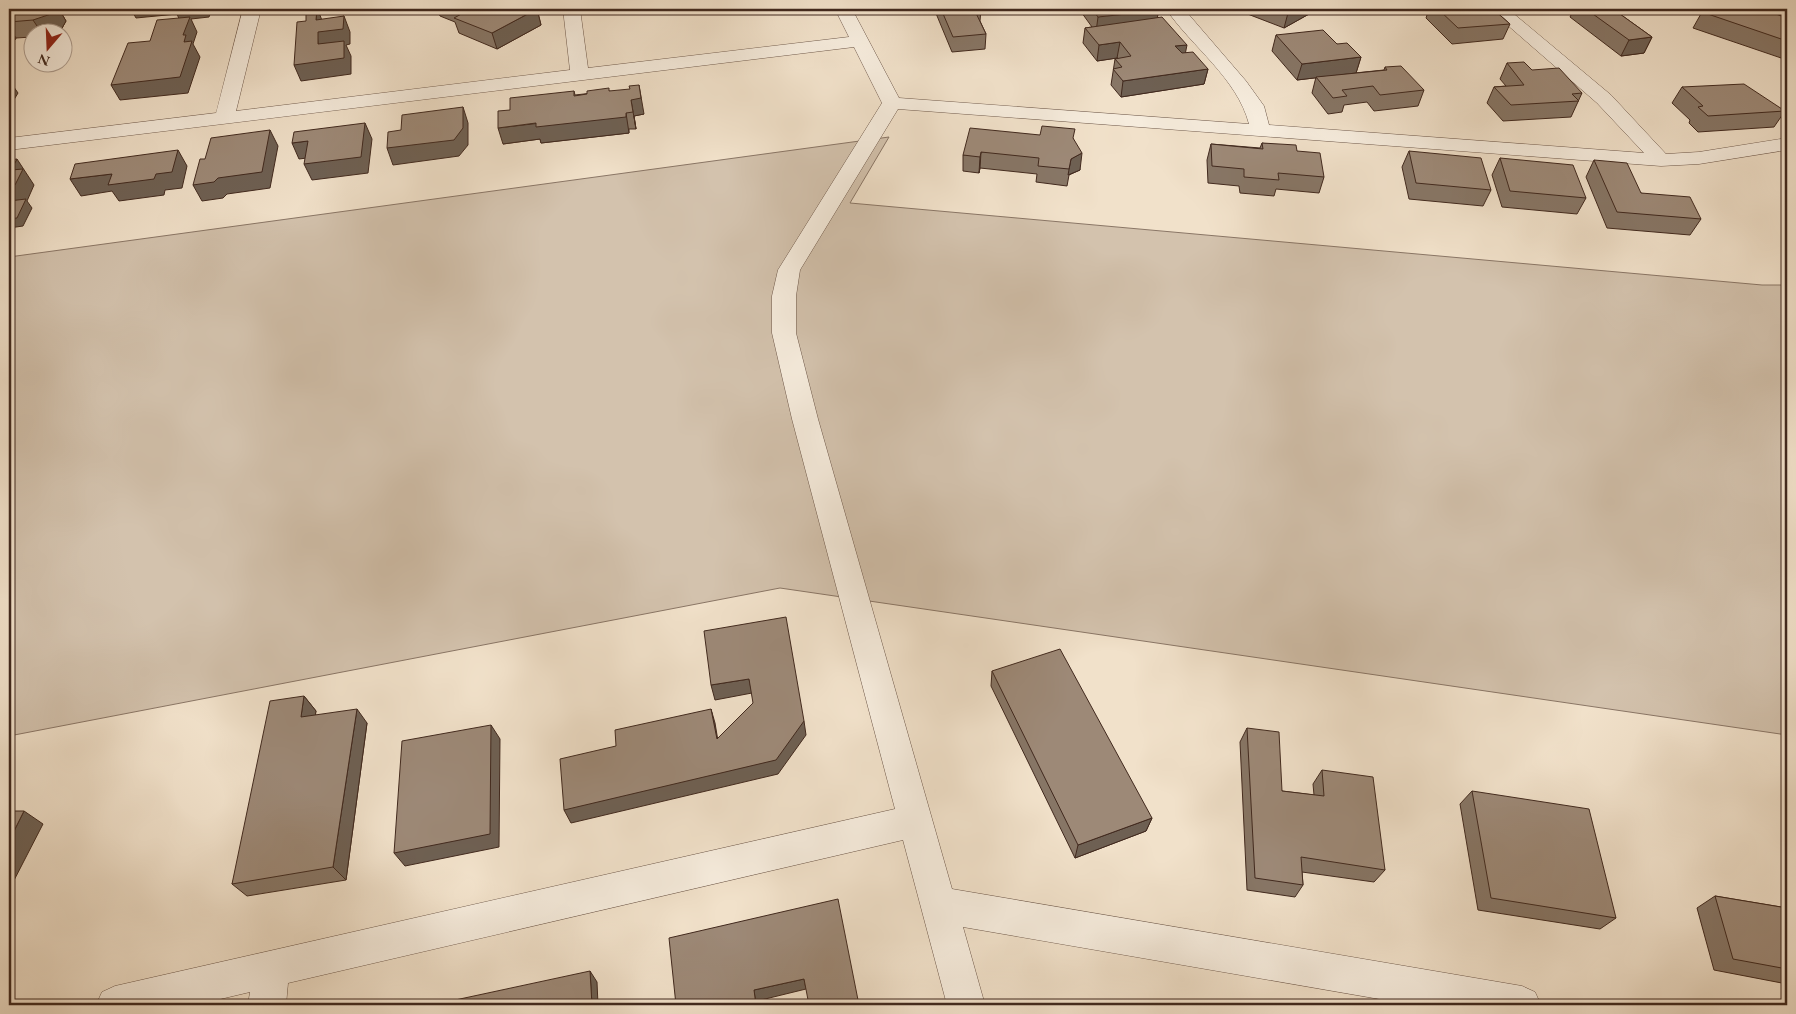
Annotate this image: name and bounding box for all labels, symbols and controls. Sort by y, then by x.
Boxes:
north arrow [22,22,72,72]
text: N [35,50,52,71]

